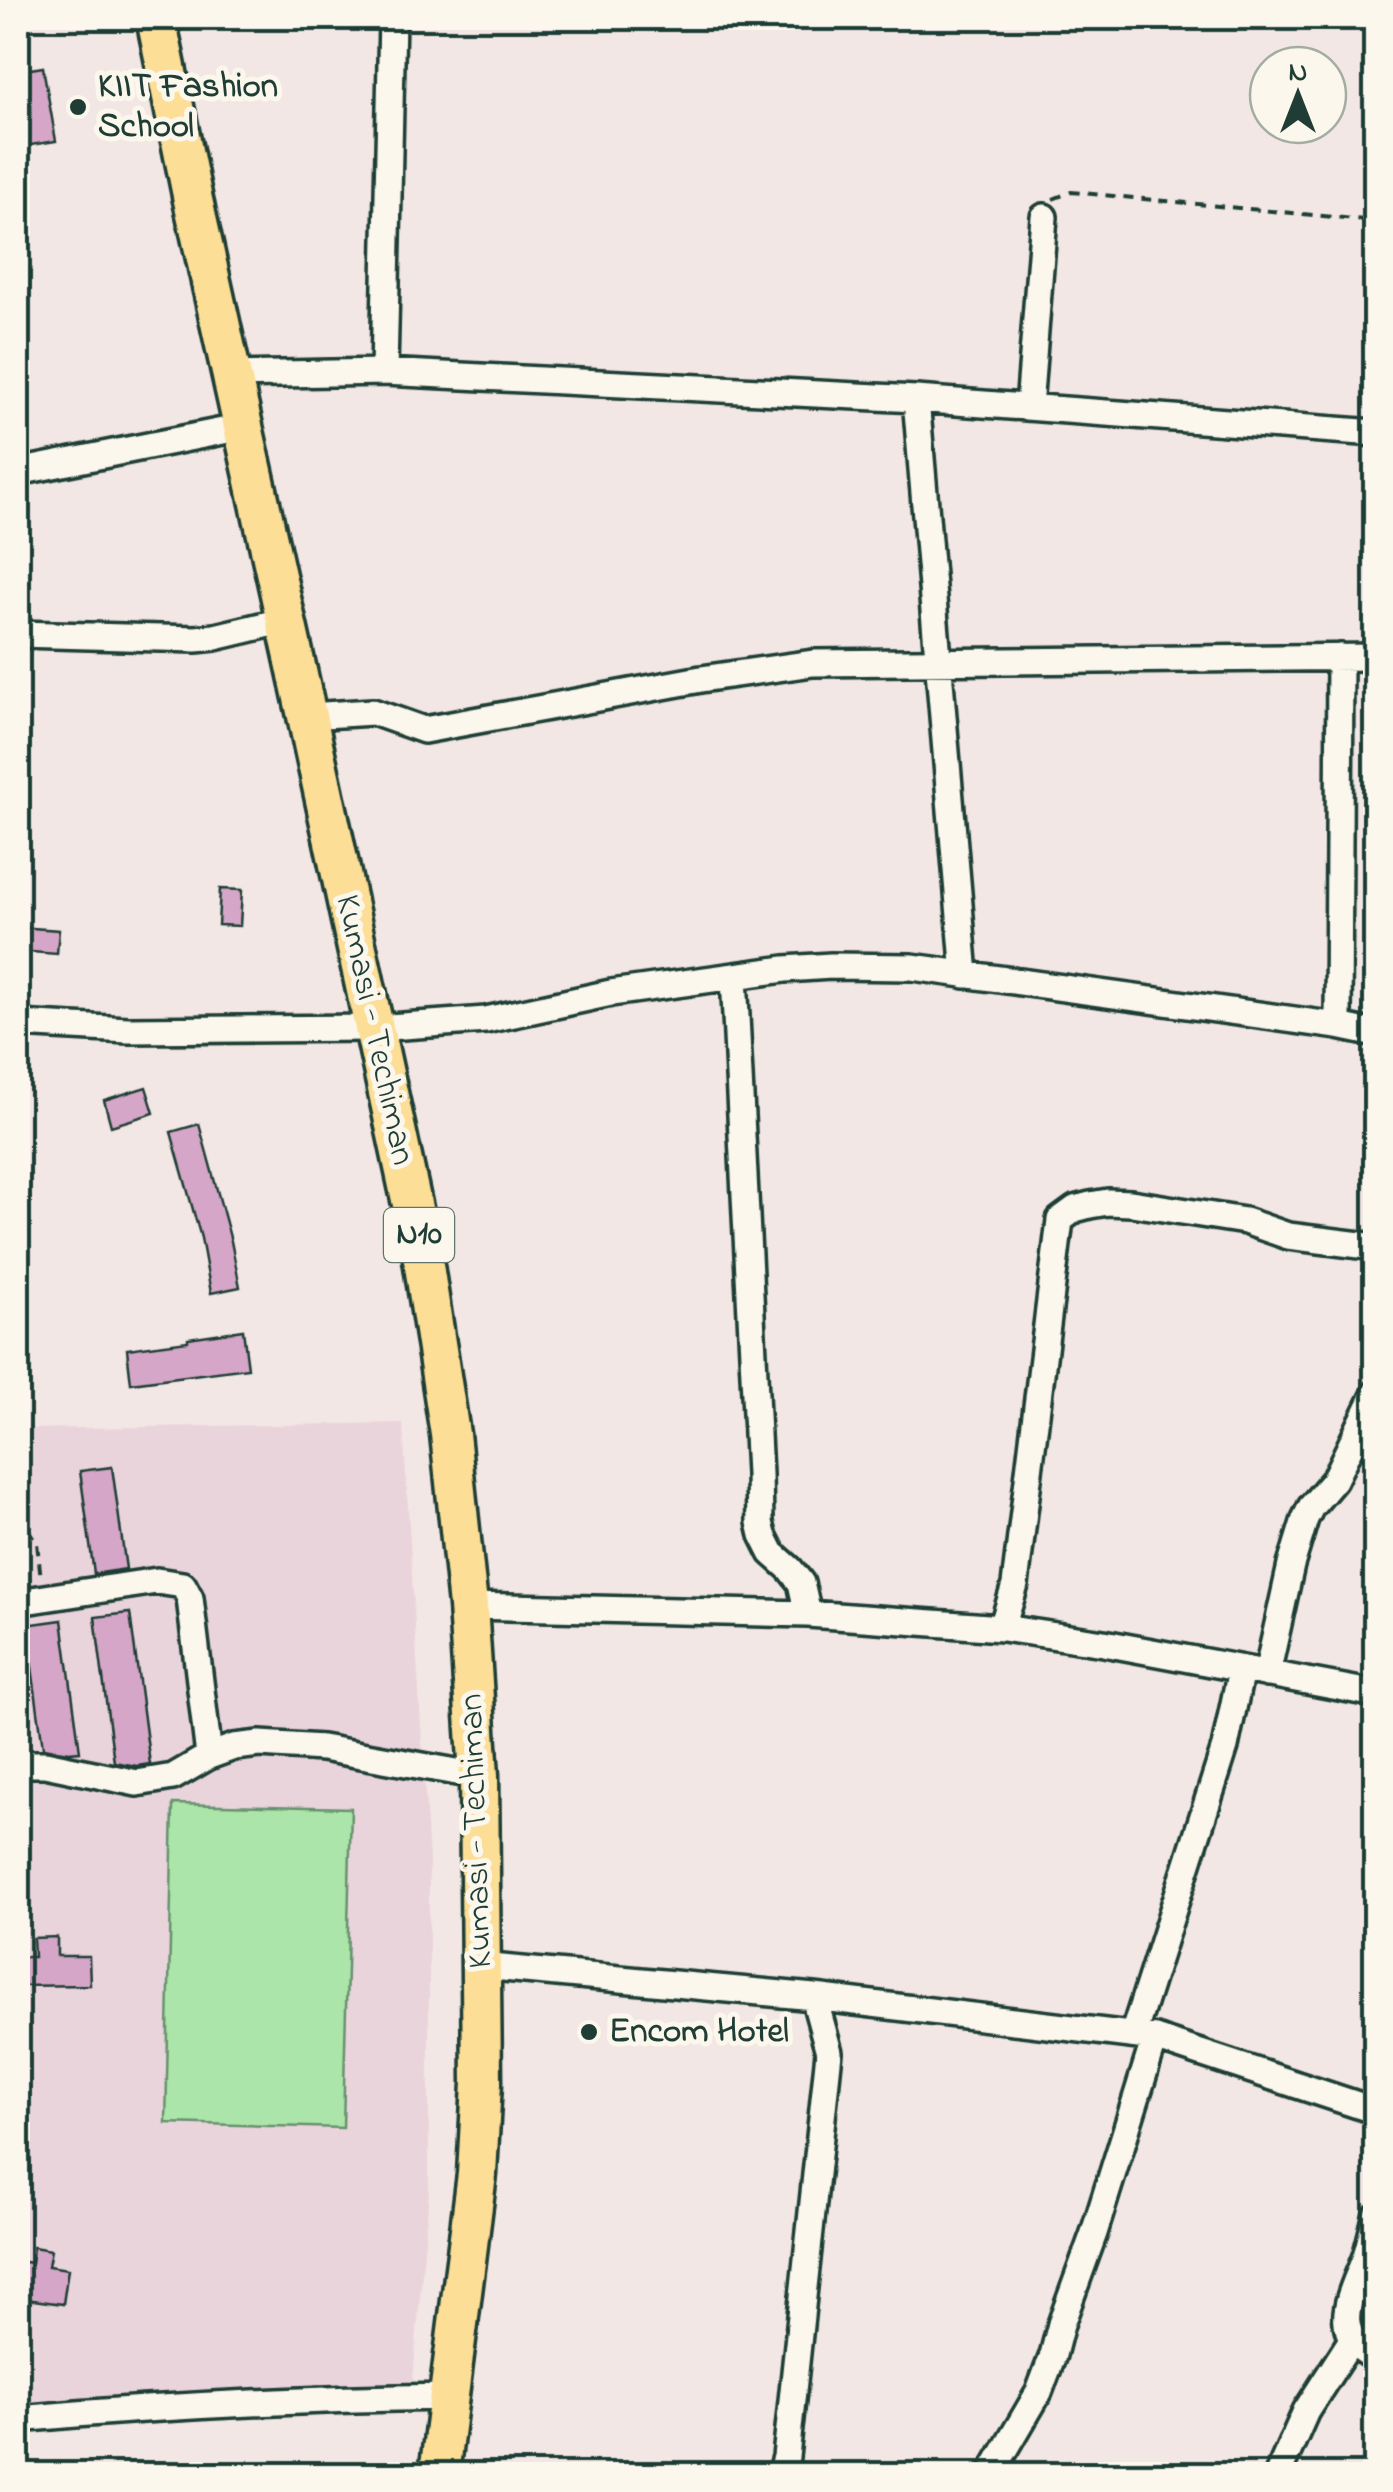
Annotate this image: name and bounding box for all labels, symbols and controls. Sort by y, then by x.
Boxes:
north arrow [1248,45,1348,145]
text: N [1289,53,1307,94]
place label: KIIT Fashion School [98,62,278,153]
marker: KIIT Fashion School [67,96,89,118]
street label: Kumasi - Techiman [320,890,428,1170]
road number: N10 [384,1208,454,1262]
street label: Kumasi - Techiman [447,1693,507,1969]
place label: Encom Hotel [609,2007,789,2058]
marker: Encom Hotel [578,2021,600,2043]

